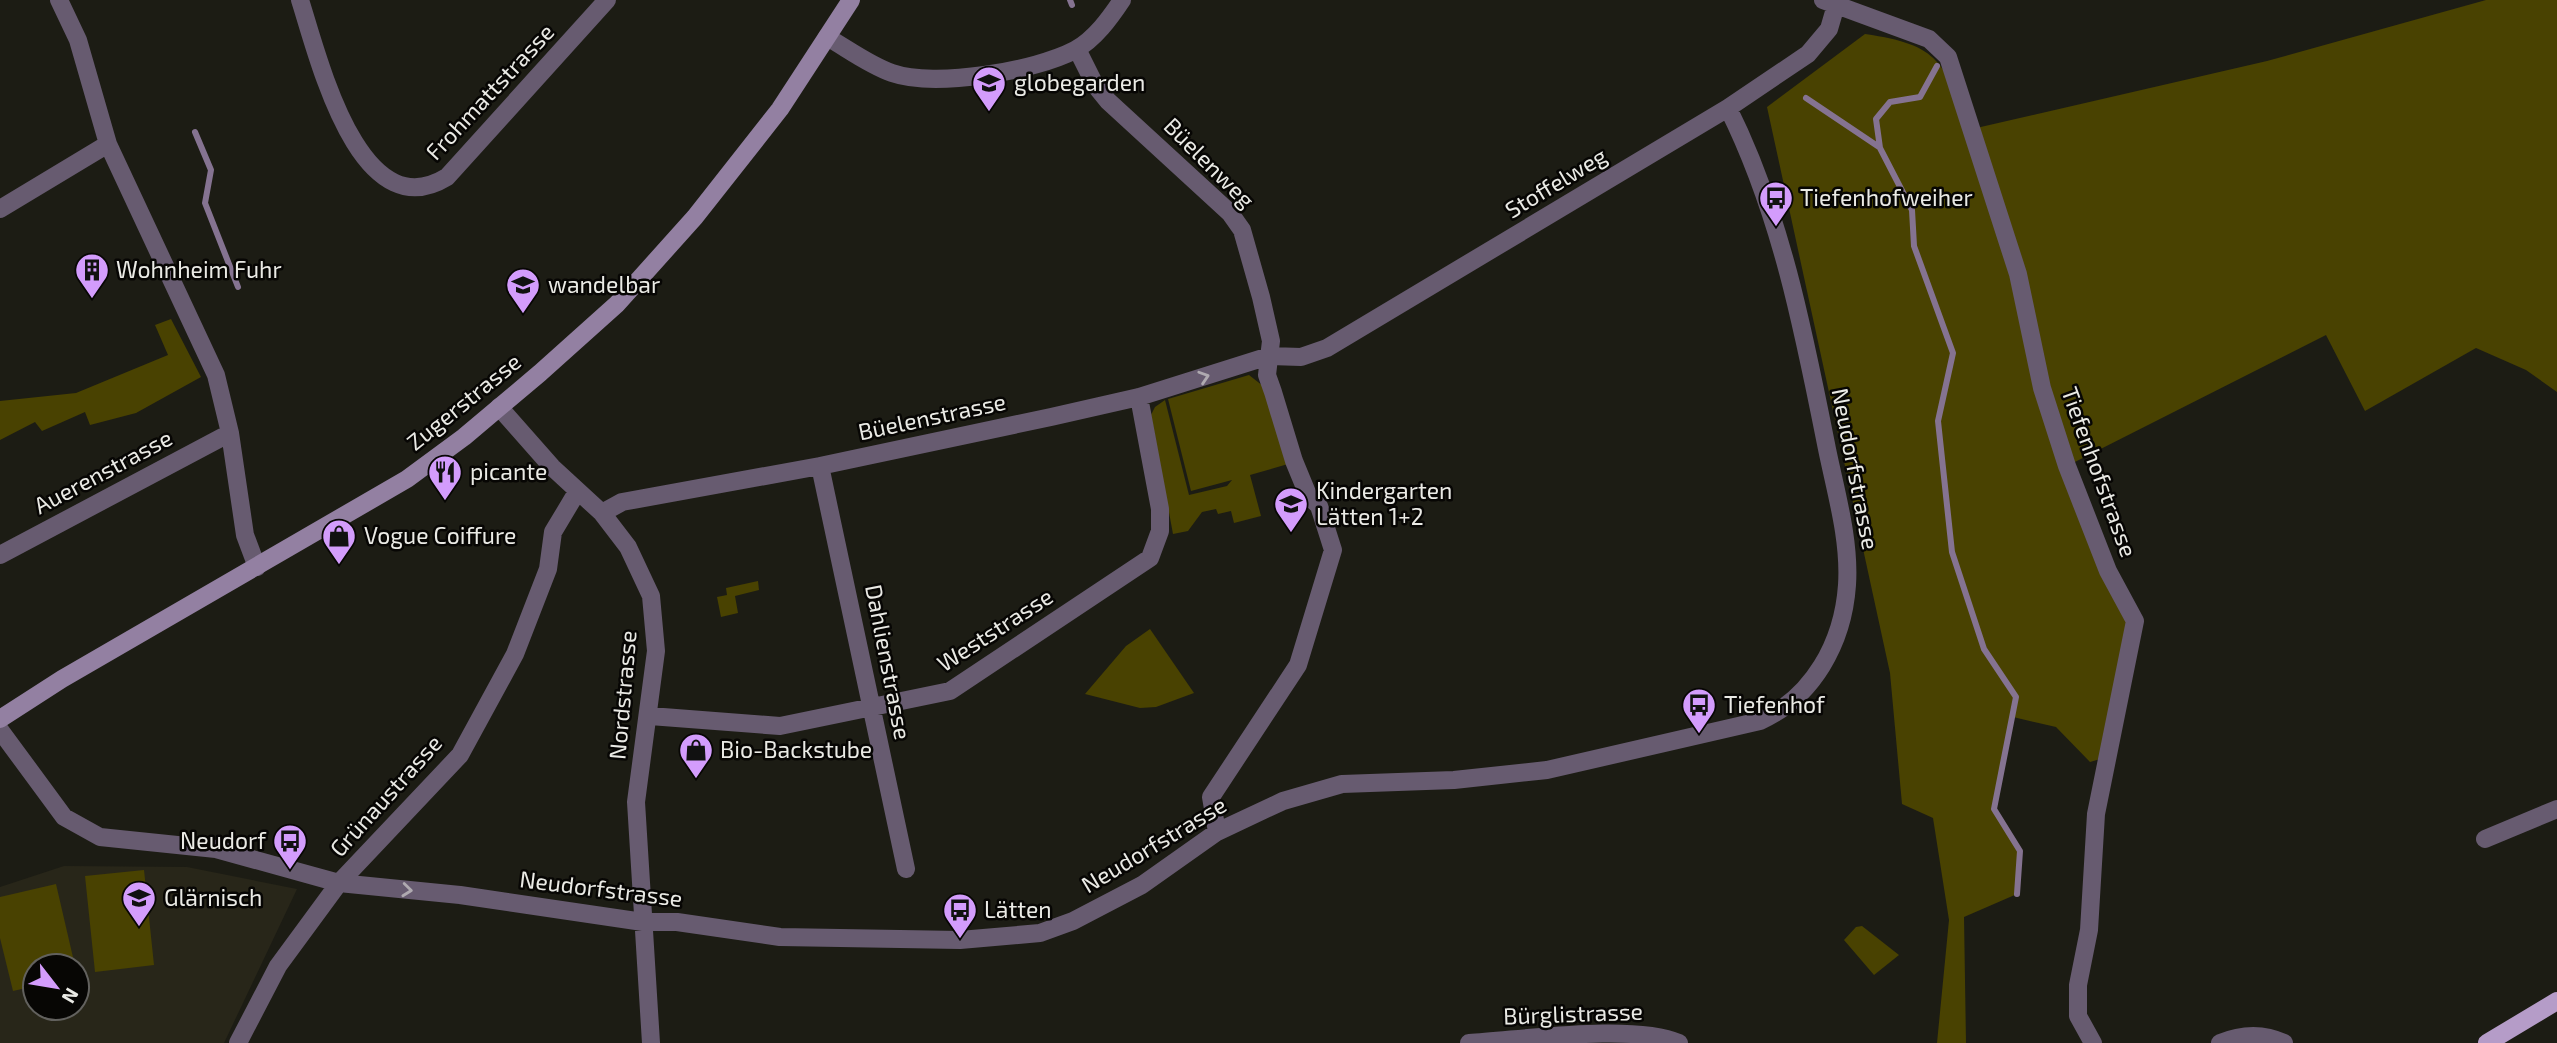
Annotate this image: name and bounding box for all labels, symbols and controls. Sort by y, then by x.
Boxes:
street label: Frohmattstrasse [419,18,559,165]
school or university icon: globegarden [970,64,1008,113]
place label: globegarden [1014,68,1145,96]
street label: Büelenweg [1159,111,1261,213]
street label: Stoffelweg [1500,141,1612,223]
bus stop icon: Tiefenhofweiher [1757,179,1795,228]
place label: Tiefenhofweiher [1800,183,1973,211]
building icon: Wohnheim Fuhr [73,251,111,300]
place label: Wohnheim Fuhr [116,255,282,283]
school or university icon: wandelbar [504,266,542,315]
place label: wandelbar [548,270,660,298]
street label: Zugerstrasse [401,347,526,456]
one-way arrow [1198,371,1210,386]
street label: Tiefenhofstrasse [2056,383,2144,560]
street label: Neudorfstrasse [1827,386,1885,552]
street label: Büelenstrasse [855,387,1008,445]
street label: Auerenstrasse [29,423,176,519]
restaurant icon: picante [426,453,464,502]
place label: picante [470,457,547,485]
place label: Kindergarten Lätten 1+2 [1316,476,1452,530]
school or university icon: Kindergarten Lätten 1+2 [1272,485,1310,534]
shop icon: Vogue Coiffure [320,517,358,566]
place label: Vogue Coiffure [364,521,516,549]
street label: Weststrasse [931,581,1058,677]
street label: Dahlienstrasse [860,582,918,742]
street label: Nordstrasse [602,629,642,761]
bus stop icon: Tiefenhof [1680,686,1718,735]
place label: Tiefenhof [1724,690,1826,718]
street label: Grünaustrasse [323,729,447,862]
shop icon: Bio-Backstube [677,731,715,780]
place label: Bio-Backstube [720,735,872,763]
street label: Neudorfstrasse [1076,790,1231,898]
bus stop icon: Neudorf [271,822,309,871]
place label: Neudorf [180,826,267,854]
street label: Neudorfstrasse [518,864,684,912]
school or university icon: Glärnisch [120,879,158,928]
one-way arrow [402,882,413,897]
place label: Glärnisch [164,883,263,911]
bus stop icon: Lätten [941,891,979,940]
place label: Lätten [984,895,1052,923]
north arrow [21,952,91,1022]
text: N [58,984,84,1008]
street label: Bürglistrasse [1503,997,1643,1029]

